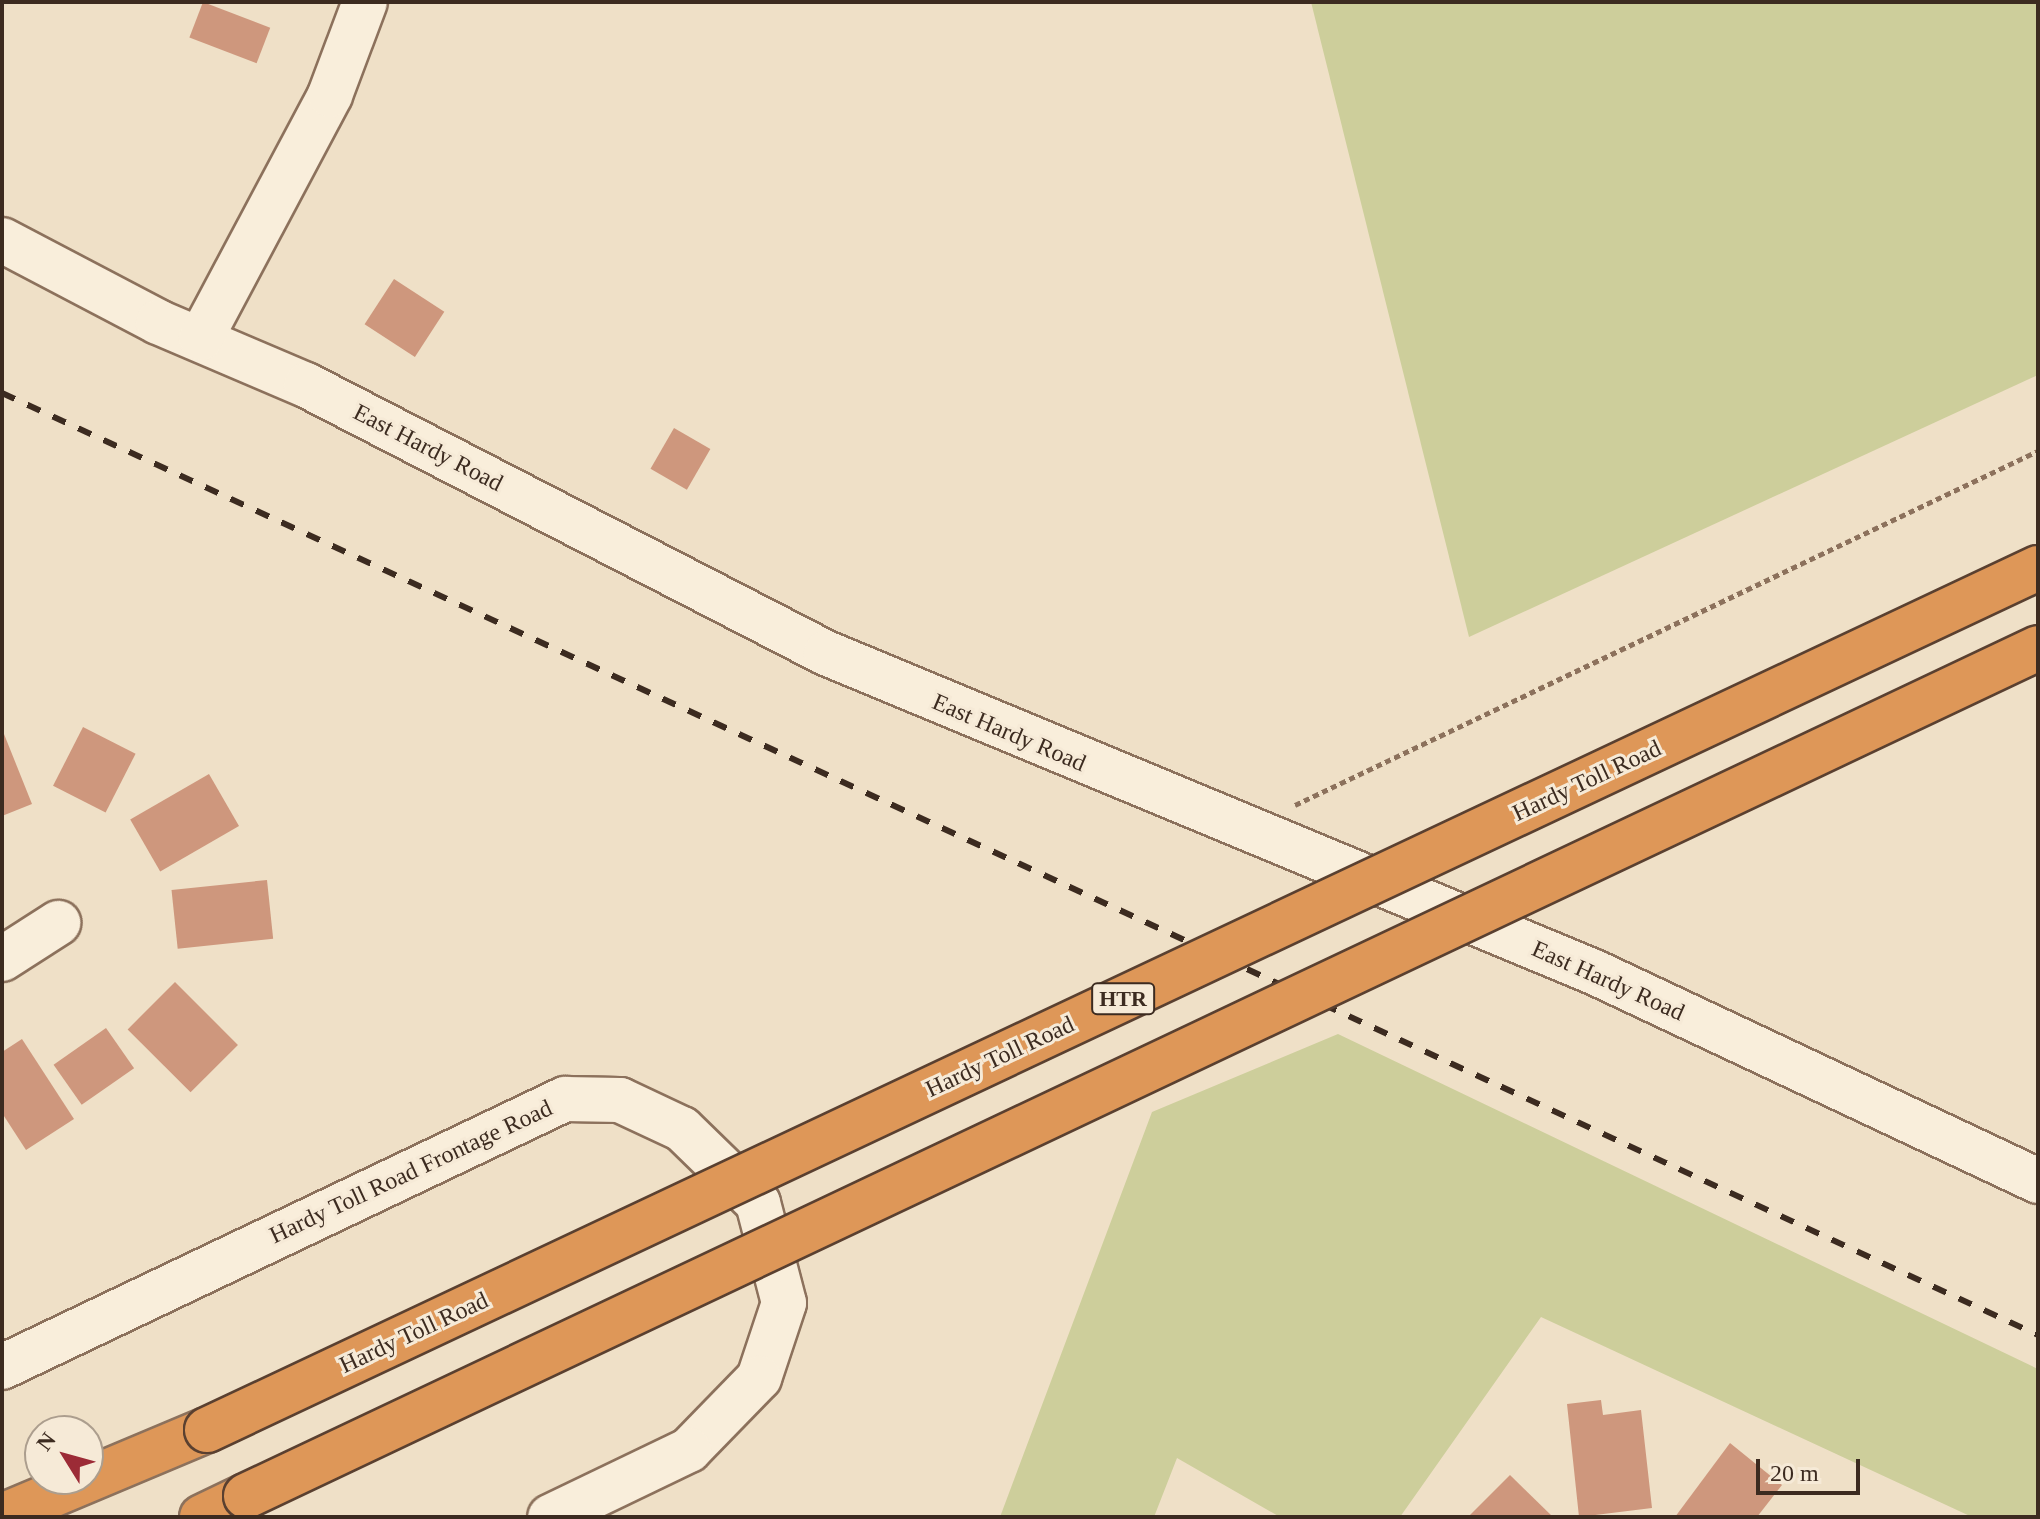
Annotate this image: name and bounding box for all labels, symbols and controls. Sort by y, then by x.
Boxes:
street label: East Hardy Road [348,398,508,498]
street label: East Hardy Road [928,688,1090,778]
street label: Hardy Toll Road [1508,734,1666,828]
street label: East Hardy Road [1527,935,1689,1027]
road number: HTR [1091,981,1155,1017]
street label: Hardy Toll Road [921,1010,1079,1104]
street label: Hardy Toll Road Frontage Road [265,1094,557,1250]
street label: Hardy Toll Road [335,1286,493,1380]
north arrow [24,1415,104,1495]
text: N [31,1428,61,1455]
scale bar [1760,1443,1864,1493]
text: 20 m [1770,1460,1819,1486]

